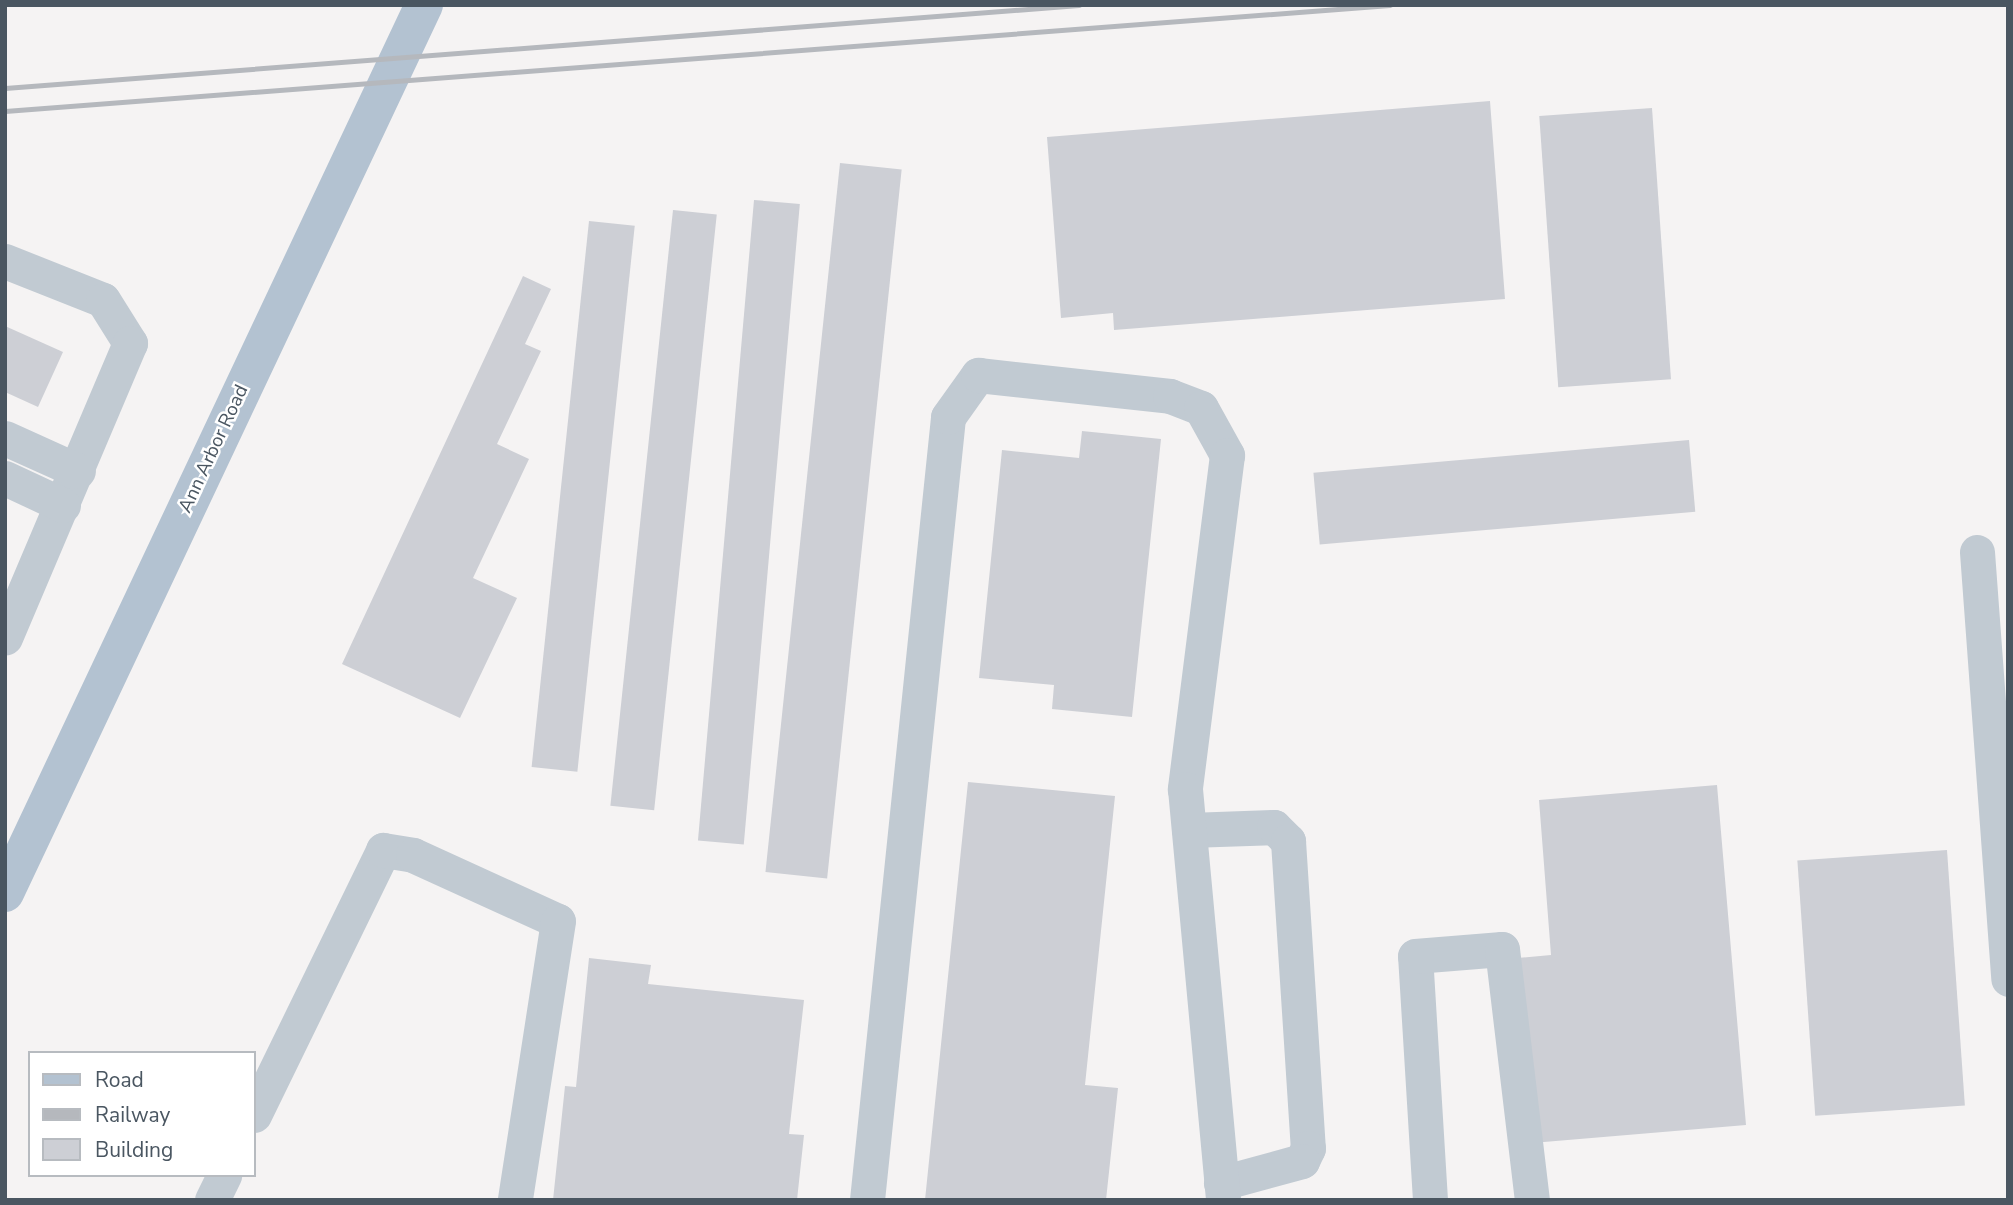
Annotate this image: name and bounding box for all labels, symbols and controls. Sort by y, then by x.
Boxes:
street label: Ann Arbor Road [174,381,254,517]
legend [28,1051,256,1177]
text: Road [95,1066,144,1094]
text: Railway [95,1101,170,1129]
text: Building [95,1136,173,1164]

